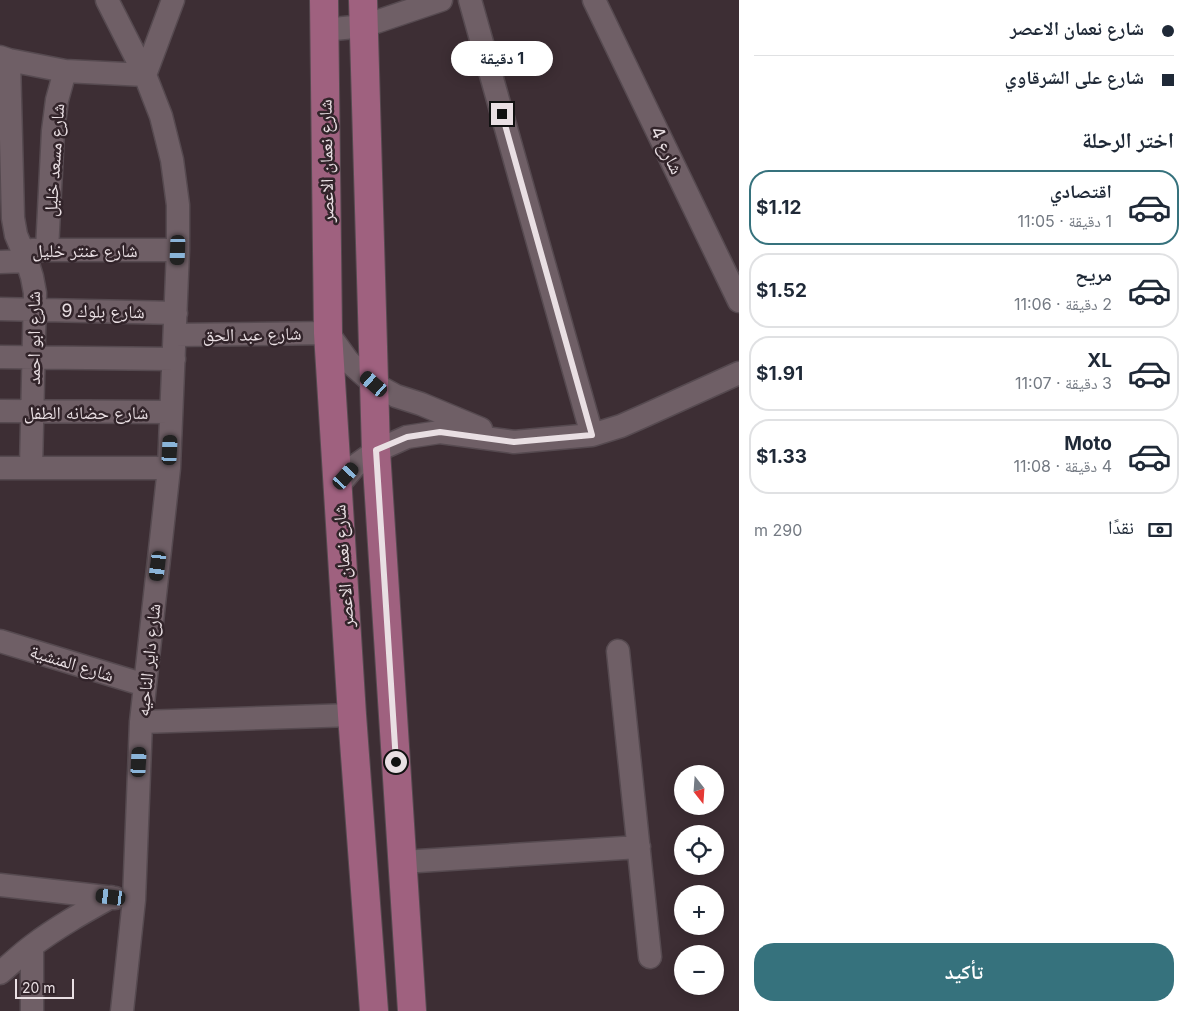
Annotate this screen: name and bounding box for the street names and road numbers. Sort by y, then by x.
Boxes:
street label: شارع نعمان الاعصر [314,99,339,224]
street label: شارع مسعد خليل [40,103,69,217]
street label: شارع 4 [646,123,688,178]
street label: شارع عنتر خليل [32,240,138,262]
street label: شارع ابو احمد [23,291,45,385]
street label: شارع بلوك 9 [61,300,145,323]
street label: شارع عبد الحق [202,323,302,346]
street label: شارع حضانه الطفل [24,402,148,424]
street label: شارع نعمان الاعصر [328,504,359,629]
street label: شارع داير الناحيه [132,602,165,718]
street label: شارع المنشية [27,640,116,687]

